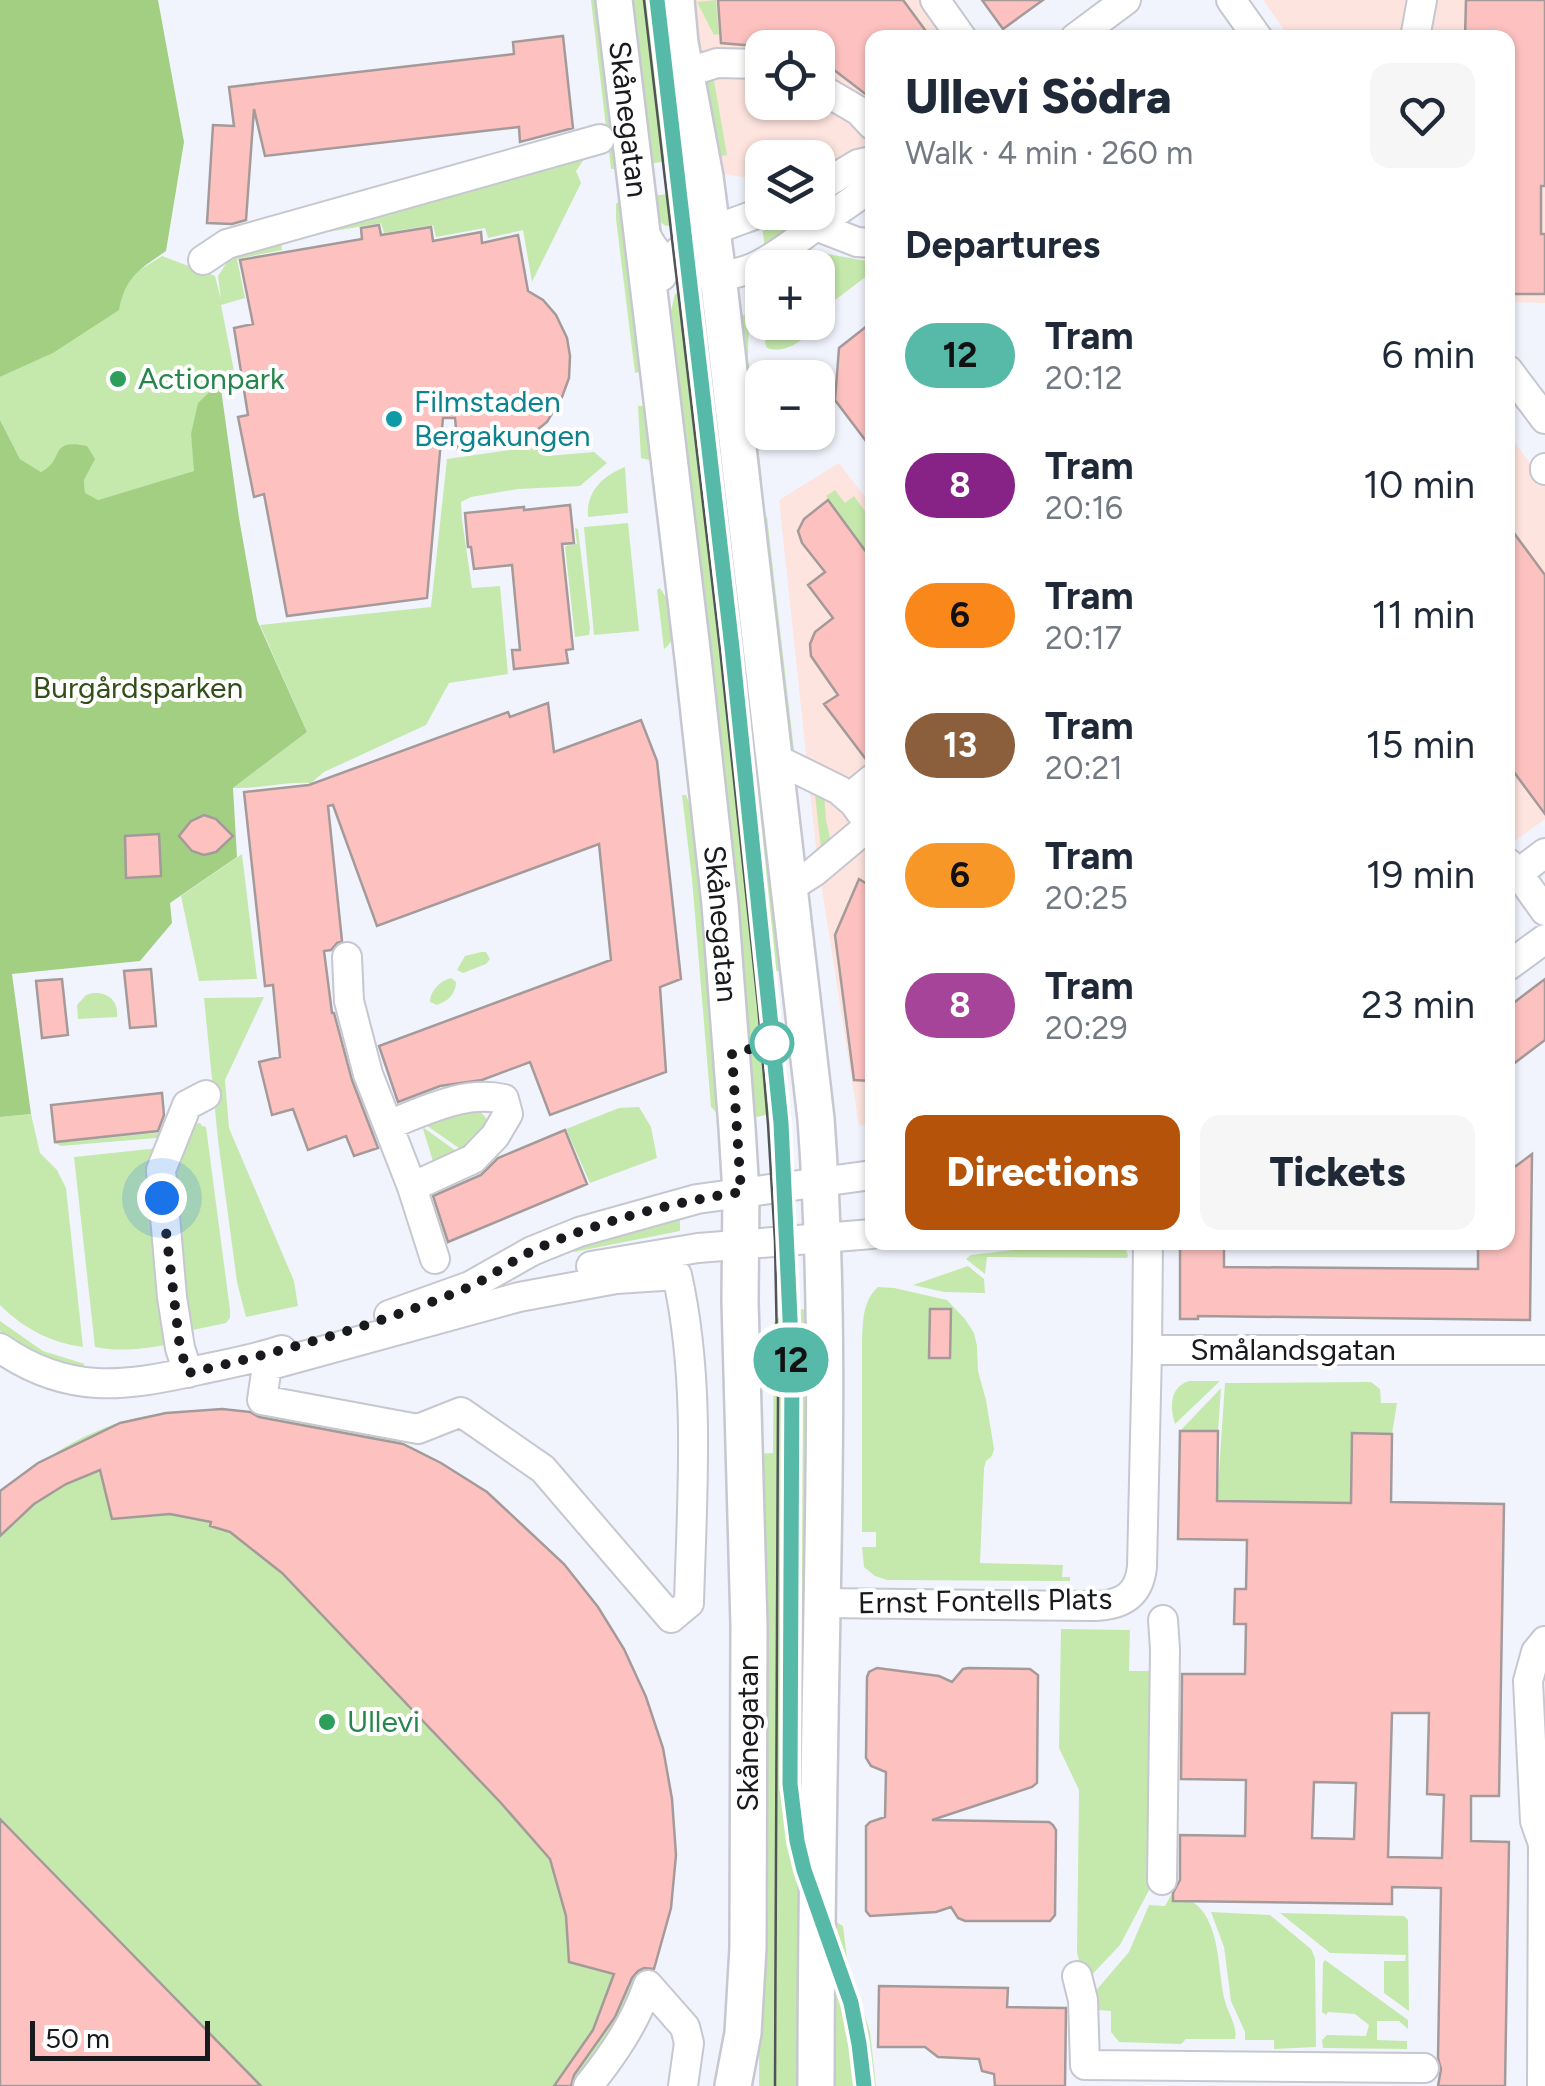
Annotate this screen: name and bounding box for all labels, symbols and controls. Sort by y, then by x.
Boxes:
map controls [745,30,835,450]
button: locate [745,30,835,120]
street label: Skånegatan [601,39,657,199]
button: heart [1370,63,1475,168]
text: Ullevi Södra [905,67,1172,125]
text: Walk · 4 min · 260 m [905,134,1193,172]
button: layers [745,140,835,230]
text: Departures [905,222,1100,268]
button: + [745,250,835,340]
text: Tram [1045,313,1134,359]
text: 6 min [1382,332,1475,378]
text: 12 [942,334,978,376]
text: 20:12 [1045,359,1123,397]
place label: Actionpark [138,360,285,397]
button: − [745,360,835,450]
marker: Actionpark [107,368,129,390]
place label: Filmstaden Bergakungen [414,383,591,454]
marker: Filmstaden Bergakungen [383,408,405,430]
text: Tram [1045,443,1134,489]
text: 10 min [1363,462,1475,508]
text: 8 [949,464,971,506]
text: 20:16 [1045,489,1123,527]
text: Tram [1045,573,1134,619]
text: 11 min [1372,592,1475,638]
text: 6 [950,594,970,636]
text: 20:17 [1045,619,1122,657]
park label: Burgårdsparken [33,669,243,706]
text: Tram [1045,703,1134,749]
text: 15 min [1366,722,1475,768]
text: 13 [943,724,977,766]
text: 20:21 [1045,749,1123,787]
text: Tram [1045,833,1134,879]
street label: Skånegatan [696,843,746,1004]
text: 19 min [1366,852,1475,898]
text: 6 [950,854,970,896]
text: 20:25 [1045,879,1128,917]
text: Tram [1045,963,1134,1009]
text: 23 min [1361,982,1475,1028]
text: 8 [949,984,971,1026]
text: 20:29 [1045,1009,1128,1047]
unlabelled marker [751,1022,793,1064]
button: Directions [905,1115,1180,1230]
button: Tickets [1200,1115,1475,1230]
your location [137,1173,187,1223]
line badge: 12 [746,1328,836,1392]
street label: Smålandsgatan [1190,1331,1396,1368]
text: 12 [773,1339,809,1381]
street label: Ernst Fontells Plats [857,1580,1113,1621]
street label: Skånegatan [729,1654,766,1812]
place label: Ullevi [347,1703,420,1740]
marker: Ullevi [316,1711,338,1733]
scale bar [30,2016,210,2060]
text: 50 m [45,2021,110,2055]

